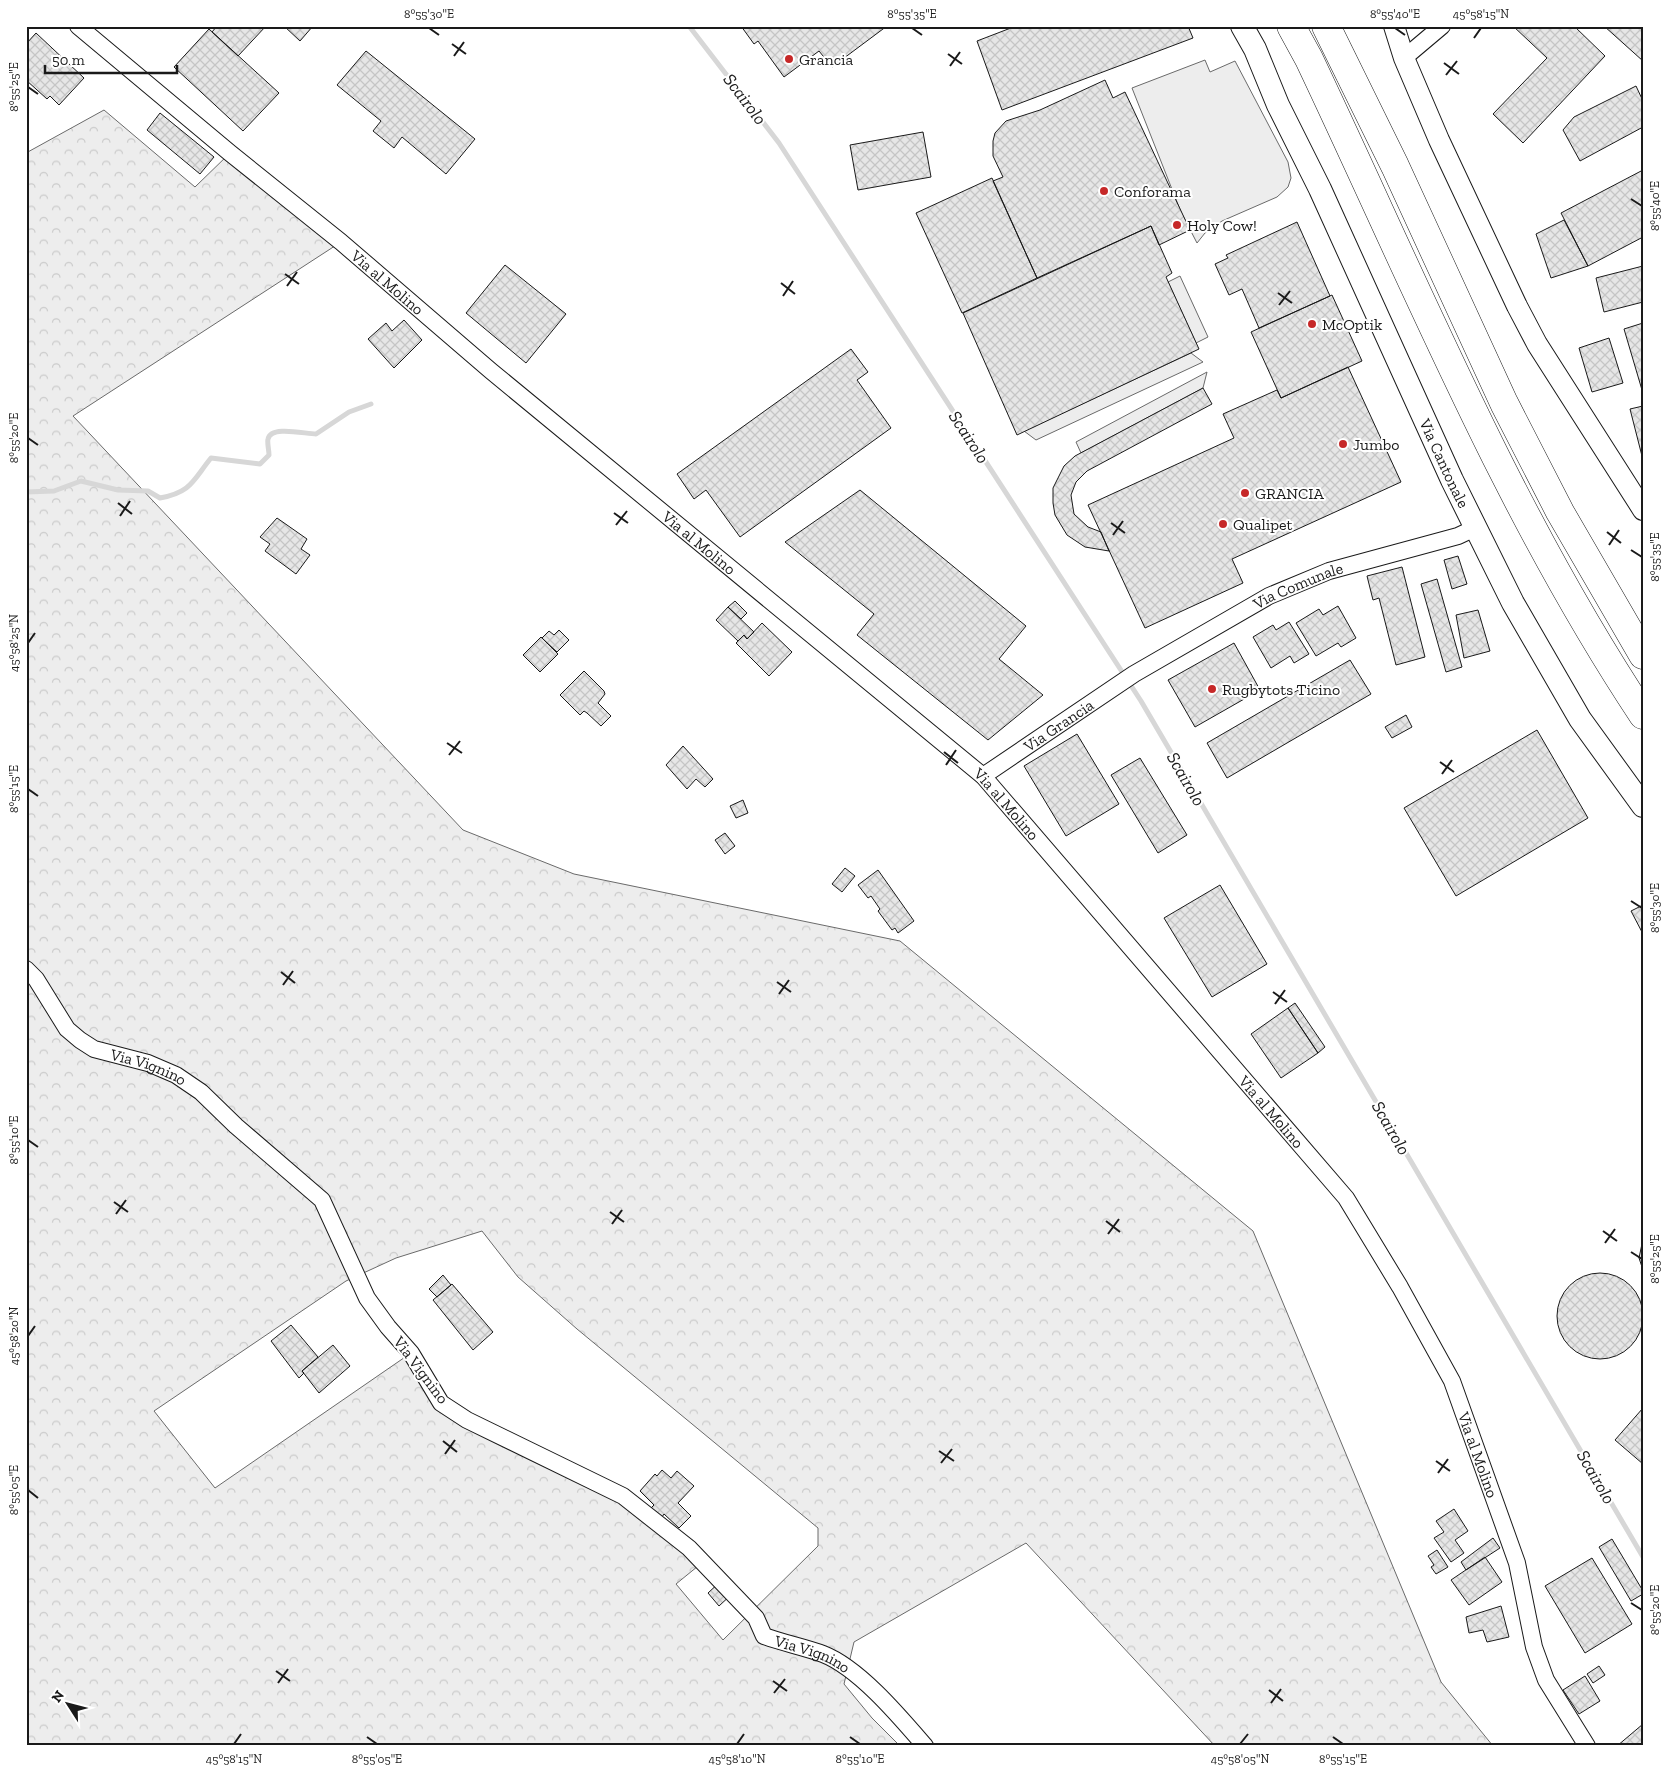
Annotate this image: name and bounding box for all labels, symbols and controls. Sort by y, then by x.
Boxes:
text: 8°55'30"E [404,7,454,21]
text: 8°55'35"E [887,7,937,21]
text: 8°55'40"E [1370,7,1420,21]
text: 45°58'15"N [1453,7,1509,21]
scale bar [45,42,178,74]
place label: Grancia [799,50,854,69]
text: 50 m [52,51,85,69]
marker: Grancia [783,53,795,65]
text: 8°55'25"E [7,62,21,112]
water label: Scairolo [719,69,771,129]
text: 8°55'40"E [1648,181,1662,231]
place label: Conforama [1114,182,1191,201]
marker: Conforama [1098,185,1110,197]
place label: Holy Cow! [1187,216,1257,235]
marker: Holy Cow! [1171,219,1183,231]
street label: Via al Molino [347,245,428,319]
place label: McOptik [1322,315,1383,334]
marker: McOptik [1306,318,1318,330]
water label: Scairolo [944,406,994,468]
text: 8°55'20"E [7,413,21,463]
street label: Via Cantonale [1415,415,1474,511]
place label: Jumbo [1353,435,1400,454]
marker: Jumbo [1337,438,1349,450]
place label: GRANCIA [1255,484,1324,503]
marker: GRANCIA [1239,487,1251,499]
street label: Via al Molino [658,506,740,578]
place label: Qualipet [1233,515,1293,534]
marker: Qualipet [1217,518,1229,530]
text: 8°55'35"E [1648,532,1662,582]
street label: Via Comunale [1249,558,1345,613]
text: 45°58'25"N [7,614,21,672]
place label: Rugbytots Ticino [1222,680,1340,699]
marker: Rugbytots Ticino [1206,683,1218,695]
street label: Via Grancia [1019,695,1097,756]
water label: Scairolo [1162,748,1210,810]
street label: Via al Molino [970,763,1043,844]
text: 8°55'15"E [7,765,21,813]
text: 8°55'30"E [1648,883,1662,933]
street label: Via Vignino [108,1044,190,1089]
street label: Via al Molino [1235,1071,1308,1152]
water label: Scairolo [1367,1097,1415,1159]
text: 8°55'10"E [7,1116,21,1164]
text: 8°55'25"E [1648,1234,1662,1284]
text: 45°58'20"N [7,1307,21,1365]
street label: Via Vignino [389,1332,453,1408]
street label: Via al Molino [1454,1408,1502,1500]
water label: Scairolo [1572,1446,1620,1508]
text: 8°55'05"E [7,1465,21,1515]
text: 8°55'20"E [1648,1585,1662,1635]
street label: Via Vignino [772,1630,854,1677]
north arrow [42,1680,92,1730]
text: N [48,1687,68,1706]
text: 45°58'15"N [206,1752,262,1766]
text: 8°55'05"E [352,1752,402,1766]
text: 45°58'10"N [708,1752,766,1766]
text: 8°55'10"E [836,1752,884,1766]
text: 45°58'05"N [1211,1752,1269,1766]
text: 8°55'15"E [1319,1752,1367,1766]

